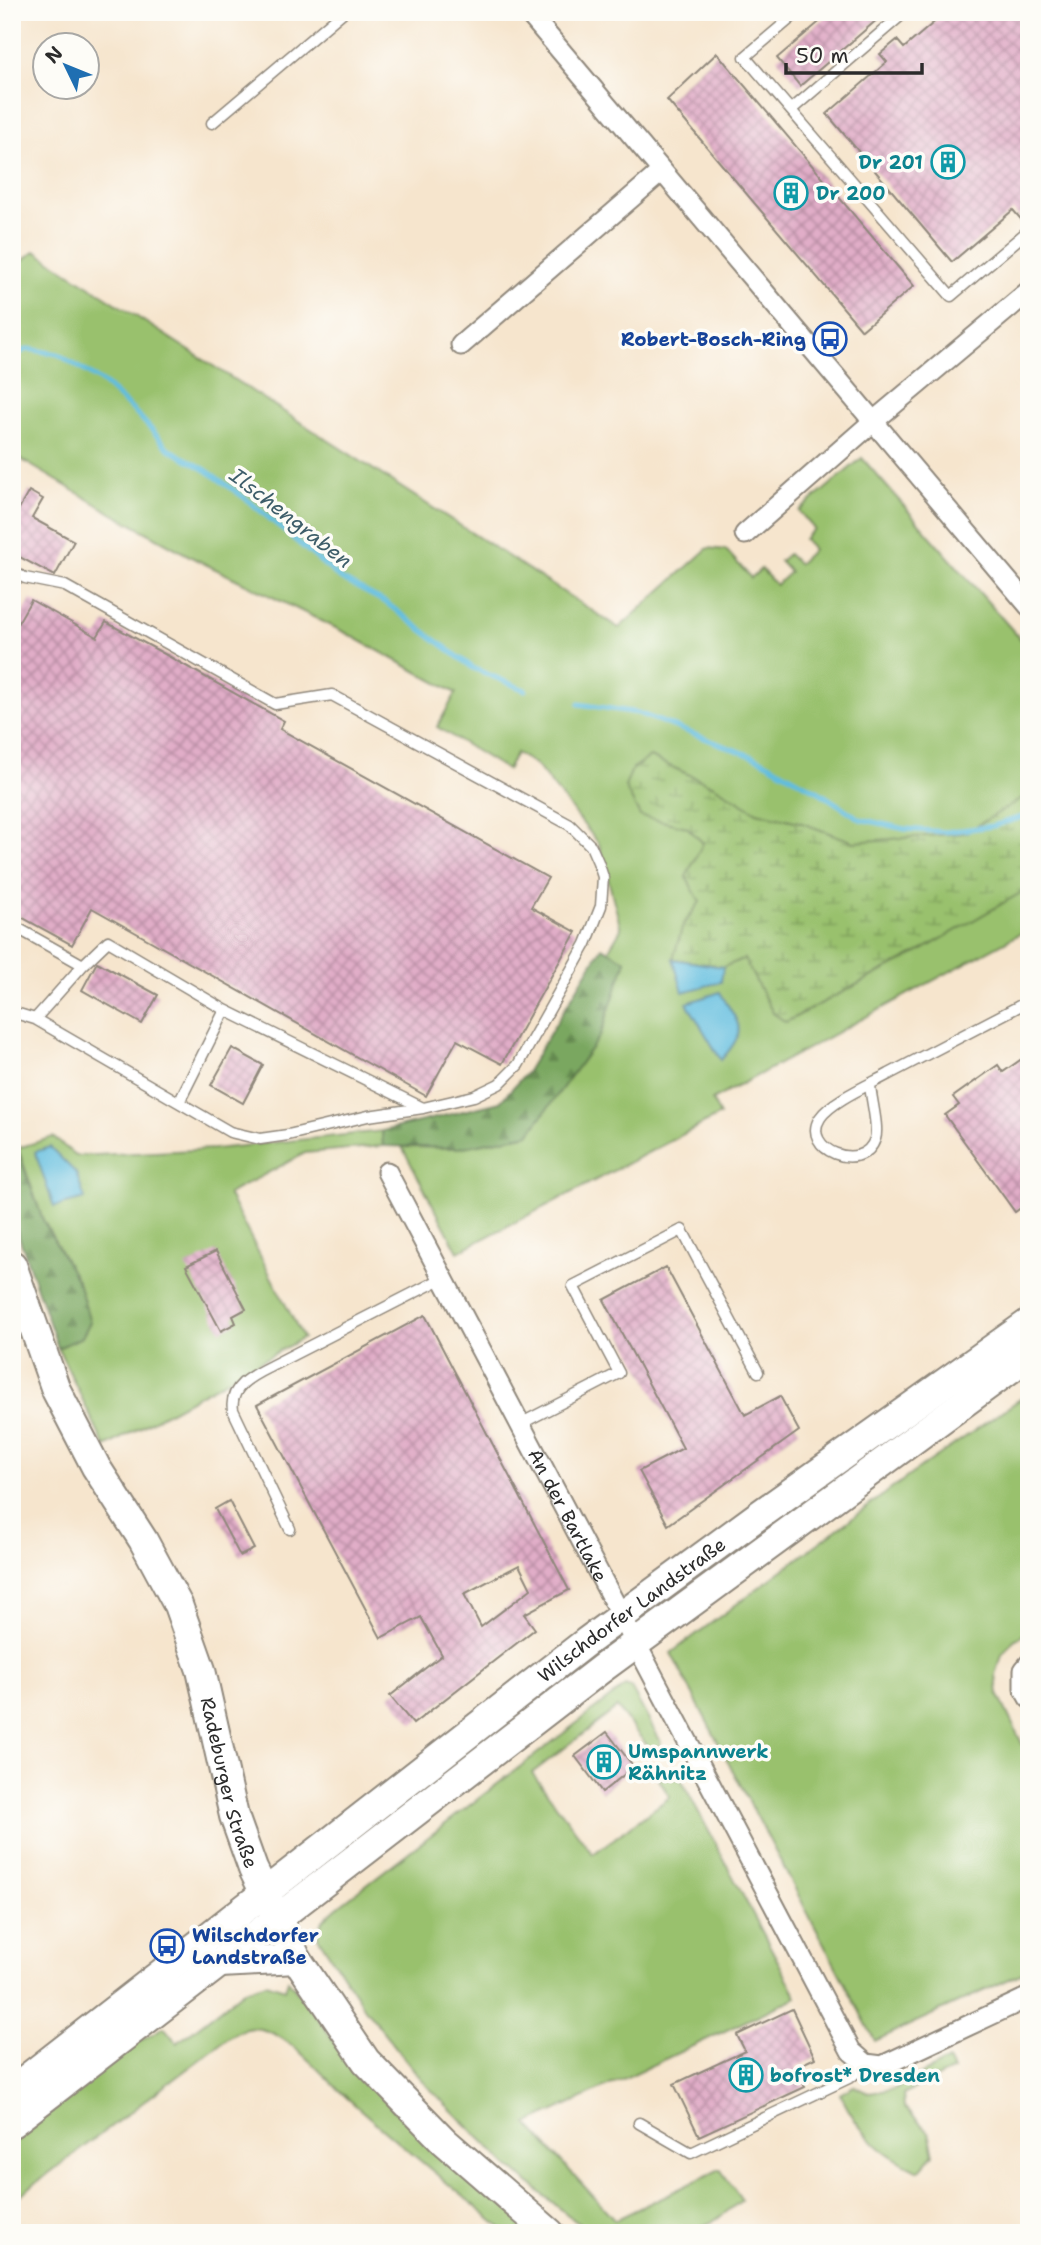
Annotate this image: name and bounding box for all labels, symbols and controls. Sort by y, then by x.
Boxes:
north arrow [32,32,102,102]
scale bar [786,32,922,76]
text: N [40,41,68,69]
text: 50 m [796,42,849,70]
building icon: Dr 201 [929,143,967,181]
place label: Dr 201 [859,150,923,175]
building icon: Dr 200 [772,174,810,212]
place label: Dr 200 [816,181,886,206]
bus stop icon: Robert-Bosch-Ring [811,320,849,358]
place label: Robert-Bosch-Ring [621,327,806,352]
water label: Ilschengraben [223,461,358,575]
street label: An der Bartlake [523,1444,614,1586]
street label: Wilschdorfer Landstraße [532,1531,730,1688]
street label: Radeburger Straße [195,1695,264,1871]
place label: Umspannwerk Rähnitz [628,1739,769,1786]
building icon: Umspannwerk Rähnitz [585,1743,623,1781]
place label: Wilschdorfer Landstraße [192,1923,319,1970]
bus stop icon: Wilschdorfer Landstraße [148,1927,186,1965]
building icon: bofrost* Dresden [727,2056,765,2094]
place label: bofrost* Dresden [770,2063,940,2088]

